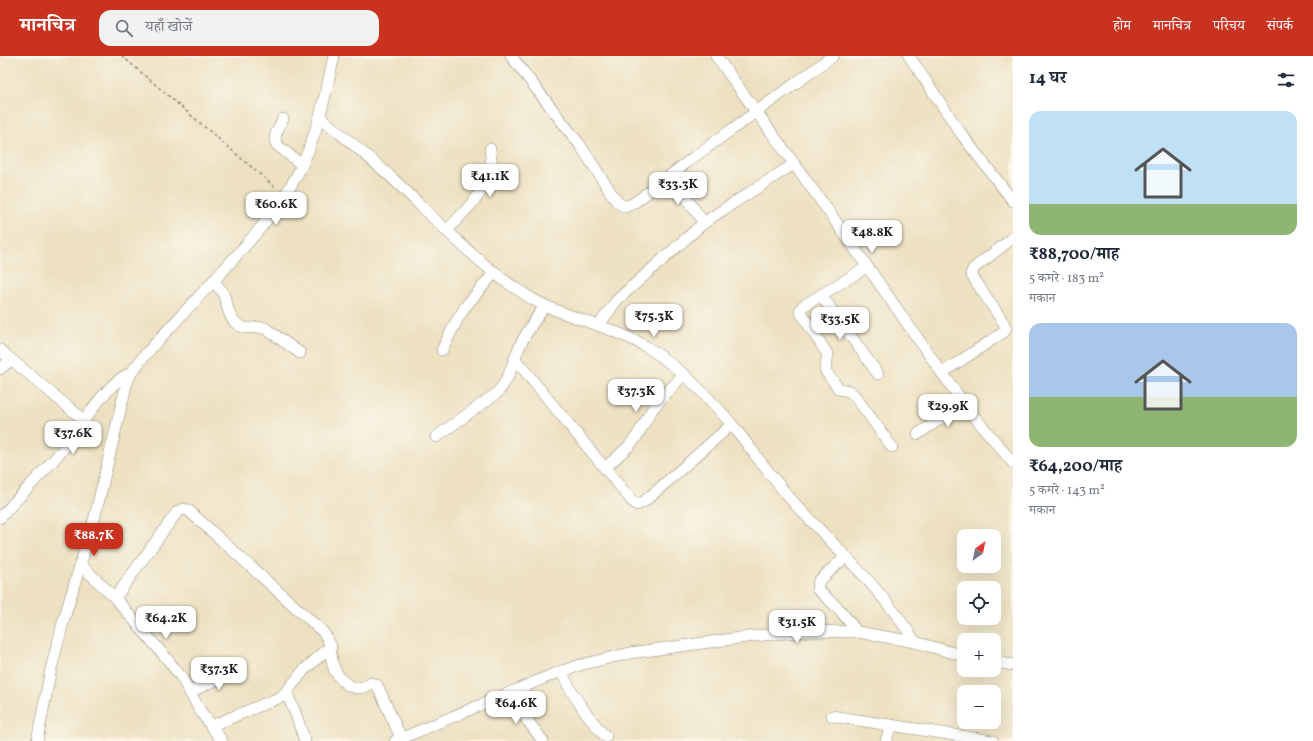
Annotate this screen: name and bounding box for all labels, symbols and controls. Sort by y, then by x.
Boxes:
search box [99,10,379,46]
text: मानचित्र [20,13,75,39]
icon: search [113,17,135,39]
text: यहाँ खोजें [145,17,192,38]
text: होम [1113,17,1131,36]
text: मानचित्र [1153,17,1191,36]
text: परिचय [1213,17,1245,36]
text: संपर्क [1267,17,1293,36]
text: 14 घर [1029,67,1066,90]
icon: filters [1275,69,1297,91]
icon: home [1127,137,1199,209]
pin: ₹41.1K [457,164,523,198]
text: ₹41.1K [471,168,509,186]
pin: ₹33.3K [645,172,711,206]
text: ₹33.3K [658,176,698,194]
pin: ₹60.6K [243,192,309,226]
text: ₹60.6K [255,196,297,214]
pin: ₹48.8K [839,220,905,254]
text: ₹48.8K [851,224,893,242]
text: ₹88,700/माह [1029,243,1119,266]
text: 5 कमरे · 183 m² [1029,270,1104,288]
text: मकान [1029,290,1055,308]
pin: ₹75.3K [621,304,687,338]
pin: ₹33.5K [807,307,873,341]
text: ₹75.3K [634,308,674,326]
text: ₹33.5K [820,311,860,329]
icon: home [1127,349,1199,421]
pin: ₹37.3K [603,379,669,413]
text: ₹37.3K [617,383,655,401]
pin: ₹29.9K [915,394,981,428]
text: ₹29.9K [927,398,969,416]
pin: ₹37.6K [40,421,106,455]
text: ₹37.6K [53,425,93,443]
text: ₹64,200/माह [1029,455,1122,478]
text: 5 कमरे · 143 m² [1029,482,1105,500]
text: मकान [1029,502,1055,520]
pin: ₹88.7K [61,523,127,557]
text: ₹88.7K [74,527,114,545]
north arrow [957,529,1001,573]
map controls [957,529,1001,729]
button: locate [957,581,1001,625]
pin: ₹64.2K [133,606,199,640]
text: ₹64.2K [145,610,187,628]
pin: ₹31.5K [764,610,830,644]
text: ₹31.5K [778,614,816,632]
button: + [957,633,1001,677]
pin: ₹37.3K [186,657,252,691]
text: ₹37.3K [200,661,238,679]
button: − [957,685,1001,729]
pin: ₹64.6K [483,691,549,725]
text: ₹64.6K [495,695,537,713]

